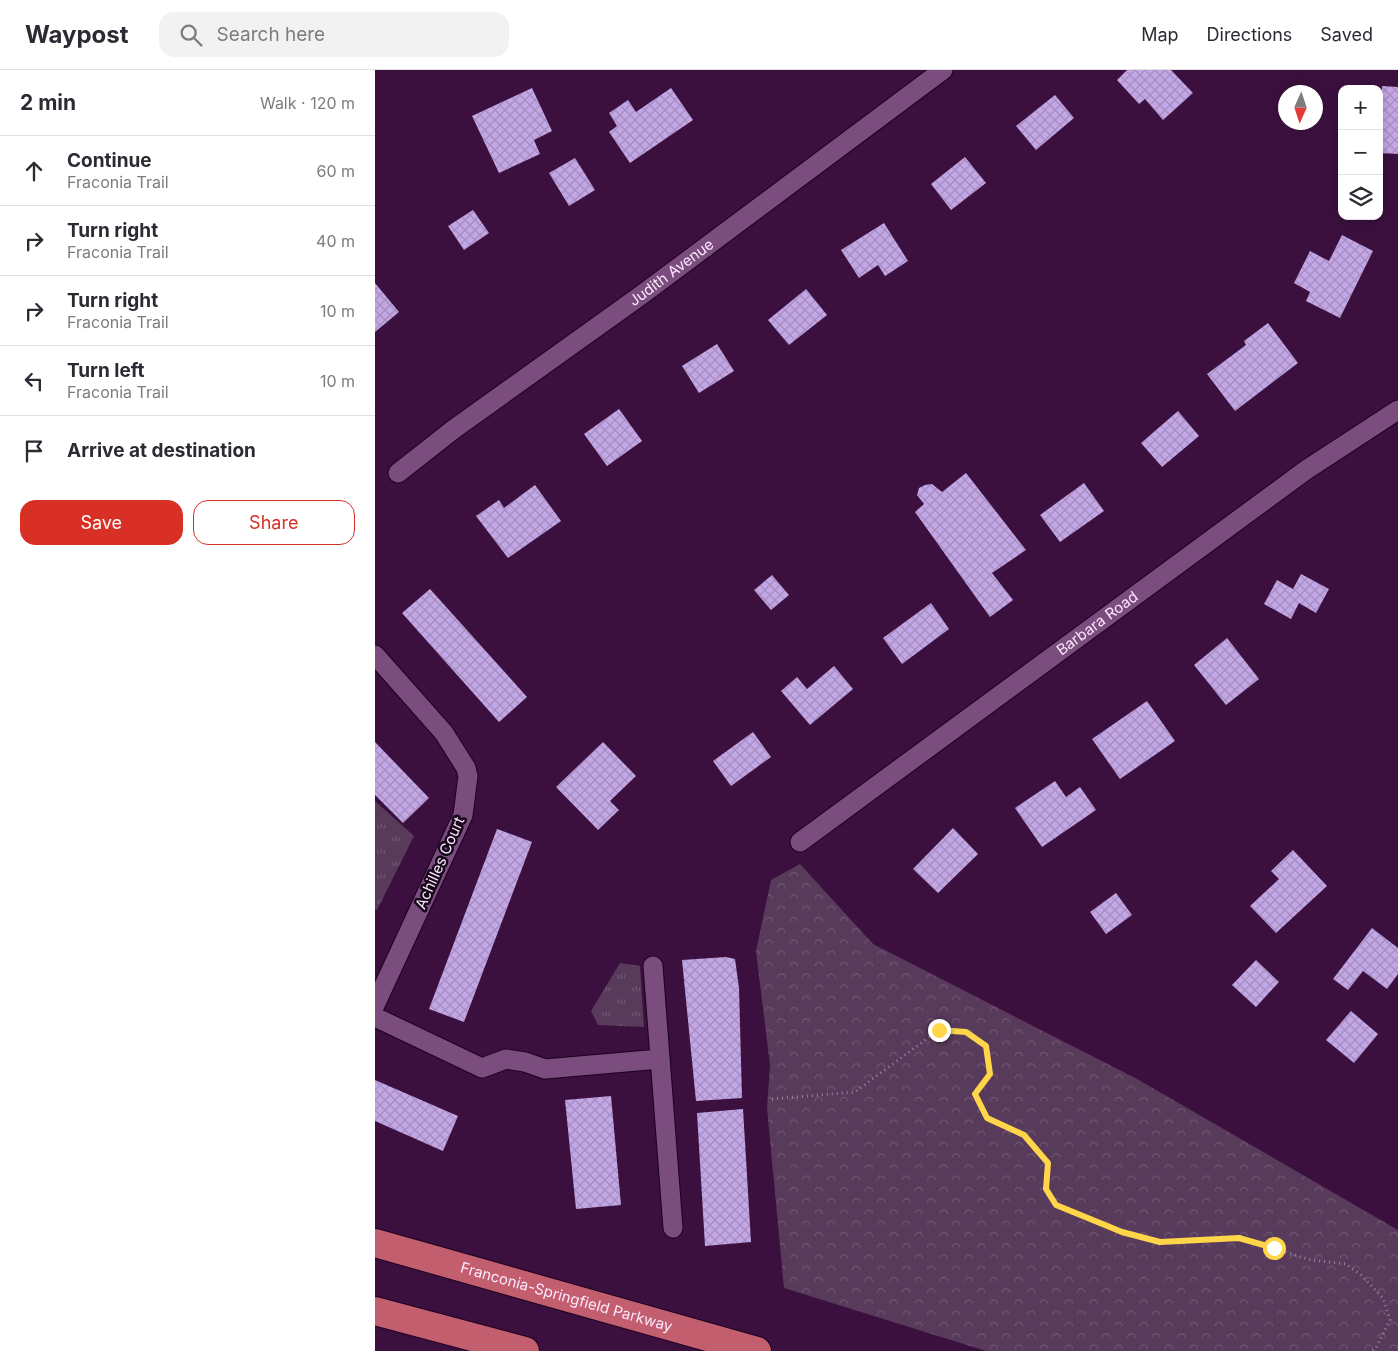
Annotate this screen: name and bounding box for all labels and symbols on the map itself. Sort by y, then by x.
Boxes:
north arrow [1278,85,1323,130]
street label: Judith Avenue [625,234,717,310]
street label: Barbara Road [1053,587,1141,659]
street label: Achilles Court [411,814,468,912]
route end [928,1019,951,1042]
route start [1263,1237,1286,1260]
street label: Franconia-Springfield Parkway [459,1258,675,1336]

